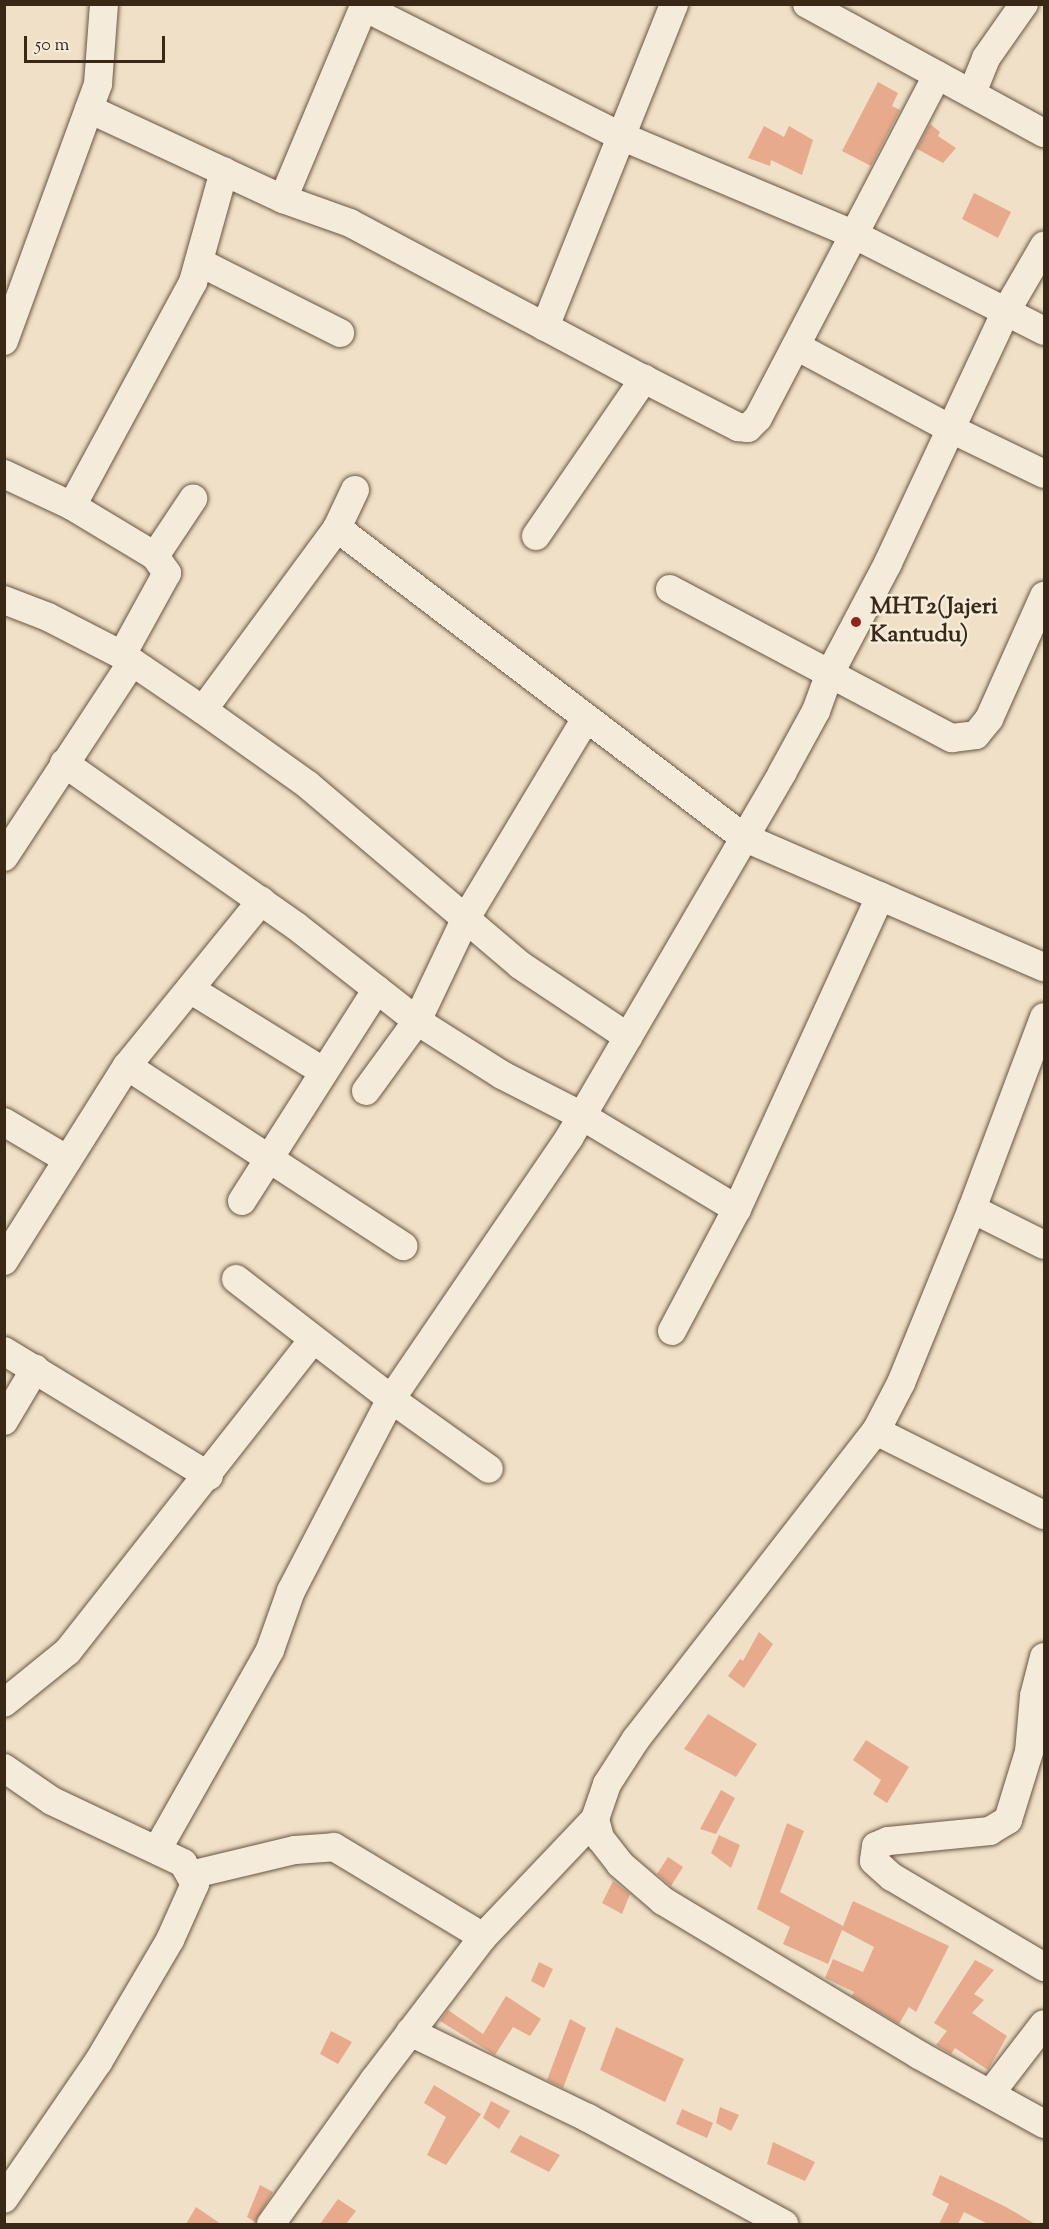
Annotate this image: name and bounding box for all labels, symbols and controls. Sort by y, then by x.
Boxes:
scale bar [27,24,168,62]
text: 50 m [35,33,69,59]
place label: MHT2(Jajeri Kantudu) [870,594,998,650]
marker: MHT2(Jajeri Kantudu) [847,613,865,631]

